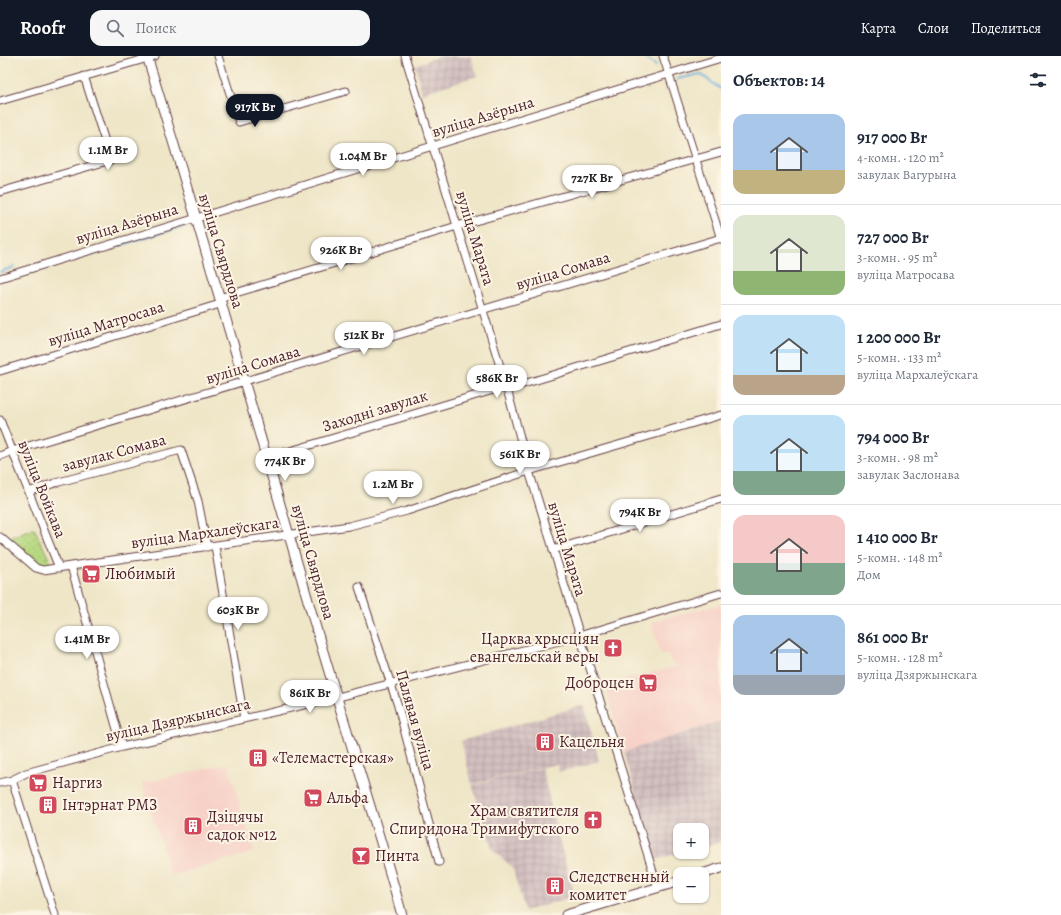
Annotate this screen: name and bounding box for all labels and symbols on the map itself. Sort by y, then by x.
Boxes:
street label: вуліца Азёрына [429,91,538,143]
pin: 917K Br [218,94,292,128]
pin: 1.1M Br [71,137,145,171]
pin: 1.04M Br [322,143,404,177]
pin: 727K Br [555,165,629,199]
street label: вуліца Марата [450,188,500,289]
street label: вуліца Свярдлова [193,191,249,312]
street label: вуліца Азёрына [73,198,182,250]
pin: 926K Br [304,237,378,271]
street label: вуліца Сомава [513,246,613,296]
street label: вуліца Матросава [45,296,167,352]
pin: 512K Br [327,322,401,356]
street label: вуліца Сомава [203,340,303,390]
pin: 586K Br [460,365,534,399]
street label: Заходні завулак [320,385,430,437]
street label: завулак Сомава [60,428,169,477]
street label: вуліца Войкава [12,437,72,542]
pin: 561K Br [483,441,557,475]
pin: 774K Br [248,448,322,482]
pin: 1.2M Br [356,471,430,505]
street label: вуліца Марата [542,499,592,600]
pin: 794K Br [603,499,677,533]
street label: вуліца Свярдлова [286,502,340,623]
street label: вуліца Мархалеўскага [130,512,281,554]
supermarket icon: Любимый [80,563,102,585]
place label: Любимый [105,563,176,585]
pin: 603K Br [201,597,275,631]
pin: 1.41M Br [46,626,128,660]
place label: Царква хрысціян евангельскай веры [470,628,599,668]
church icon: Царква хрысціян евангельскай веры [602,637,624,659]
street label: Палявая вуліца [390,667,440,773]
place label: Доброцен [565,672,634,694]
supermarket icon: Доброцен [637,672,659,694]
pin: 861K Br [273,680,347,714]
street label: вуліца Дзяржынскага [103,692,253,747]
building icon: Кацельня [534,731,556,753]
place label: Кацельня [559,731,625,753]
building icon: «Телемастерская» [247,747,269,769]
place label: «Телемастерская» [272,747,394,769]
supermarket icon: Наргиз [27,772,49,794]
place label: Наргиз [52,772,103,794]
supermarket icon: Альфа [302,787,324,809]
place label: Альфа [326,787,369,809]
building icon: Інтэрнат РМЗ [37,794,59,816]
place label: Інтэрнат РМЗ [62,794,158,816]
place label: Храм святителя Спиридона Тримифутского [389,800,579,840]
place label: Дзіцячы садок №12 [207,806,277,846]
church icon: Храм святителя Спиридона Тримифутского [582,809,604,831]
building icon: Дзіцячы садок №12 [182,815,204,837]
bar icon: Пинта [350,845,372,867]
place label: Пинта [375,845,420,867]
place label: Следственный комитет [569,866,670,906]
building icon: Следственный комитет [544,875,566,897]

